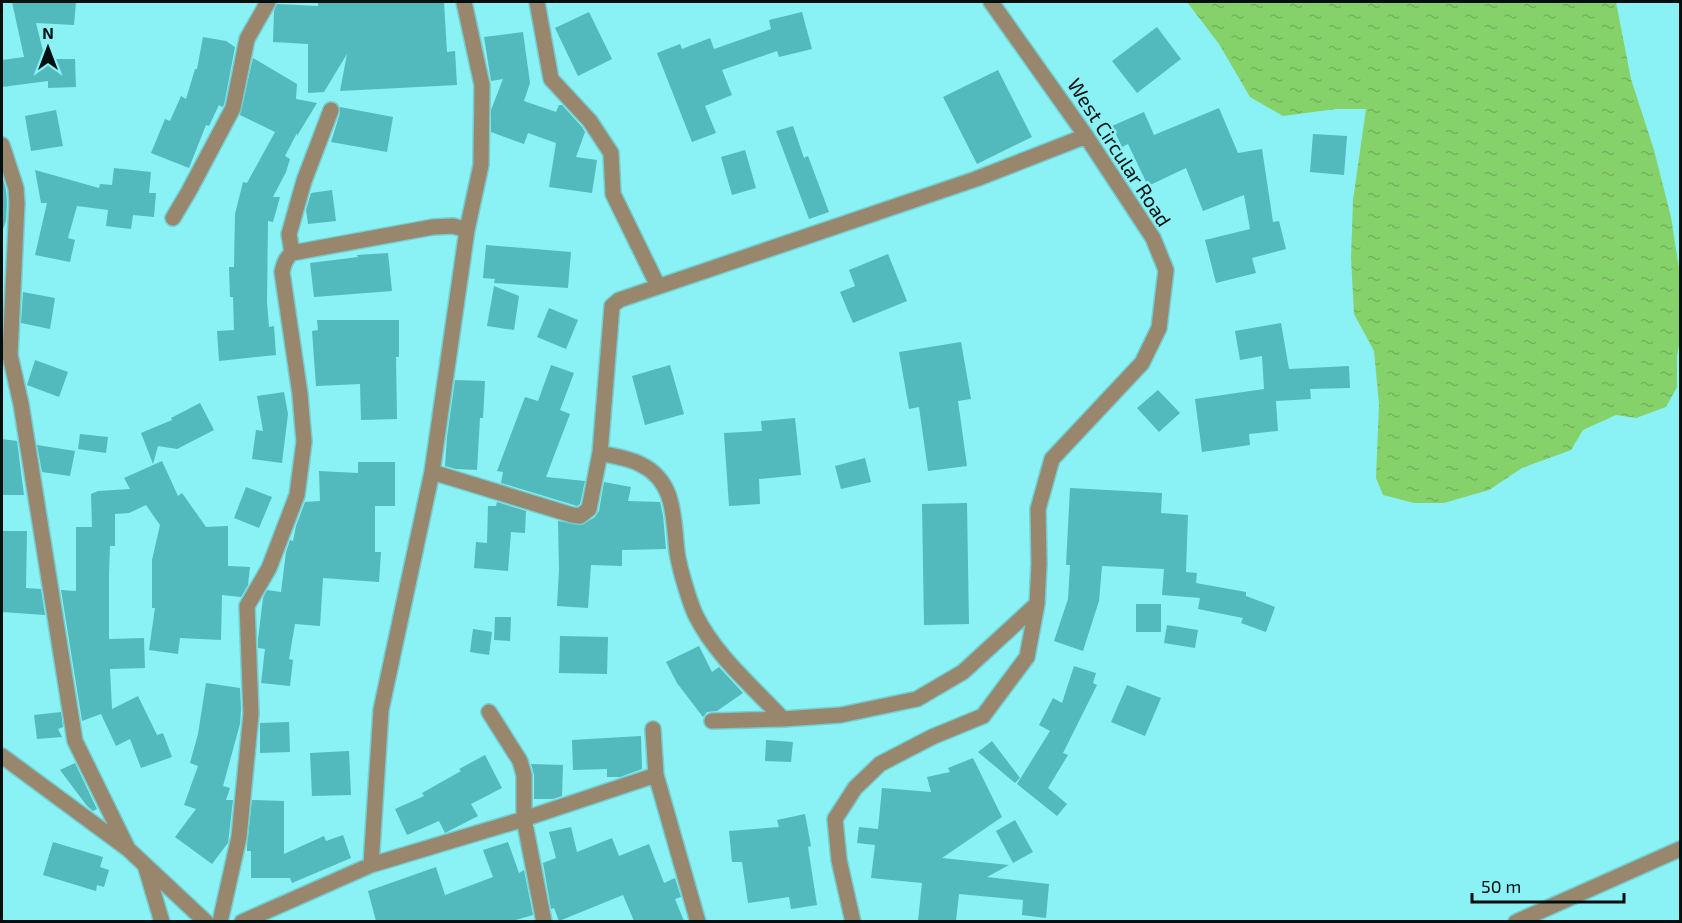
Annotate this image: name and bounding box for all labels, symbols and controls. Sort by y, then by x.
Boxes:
north arrow [18,18,78,78]
text: N [42,23,54,42]
street label: West Circular Road [1063,73,1177,231]
scale bar [1472,866,1624,904]
text: 50 m [1481,875,1521,897]

